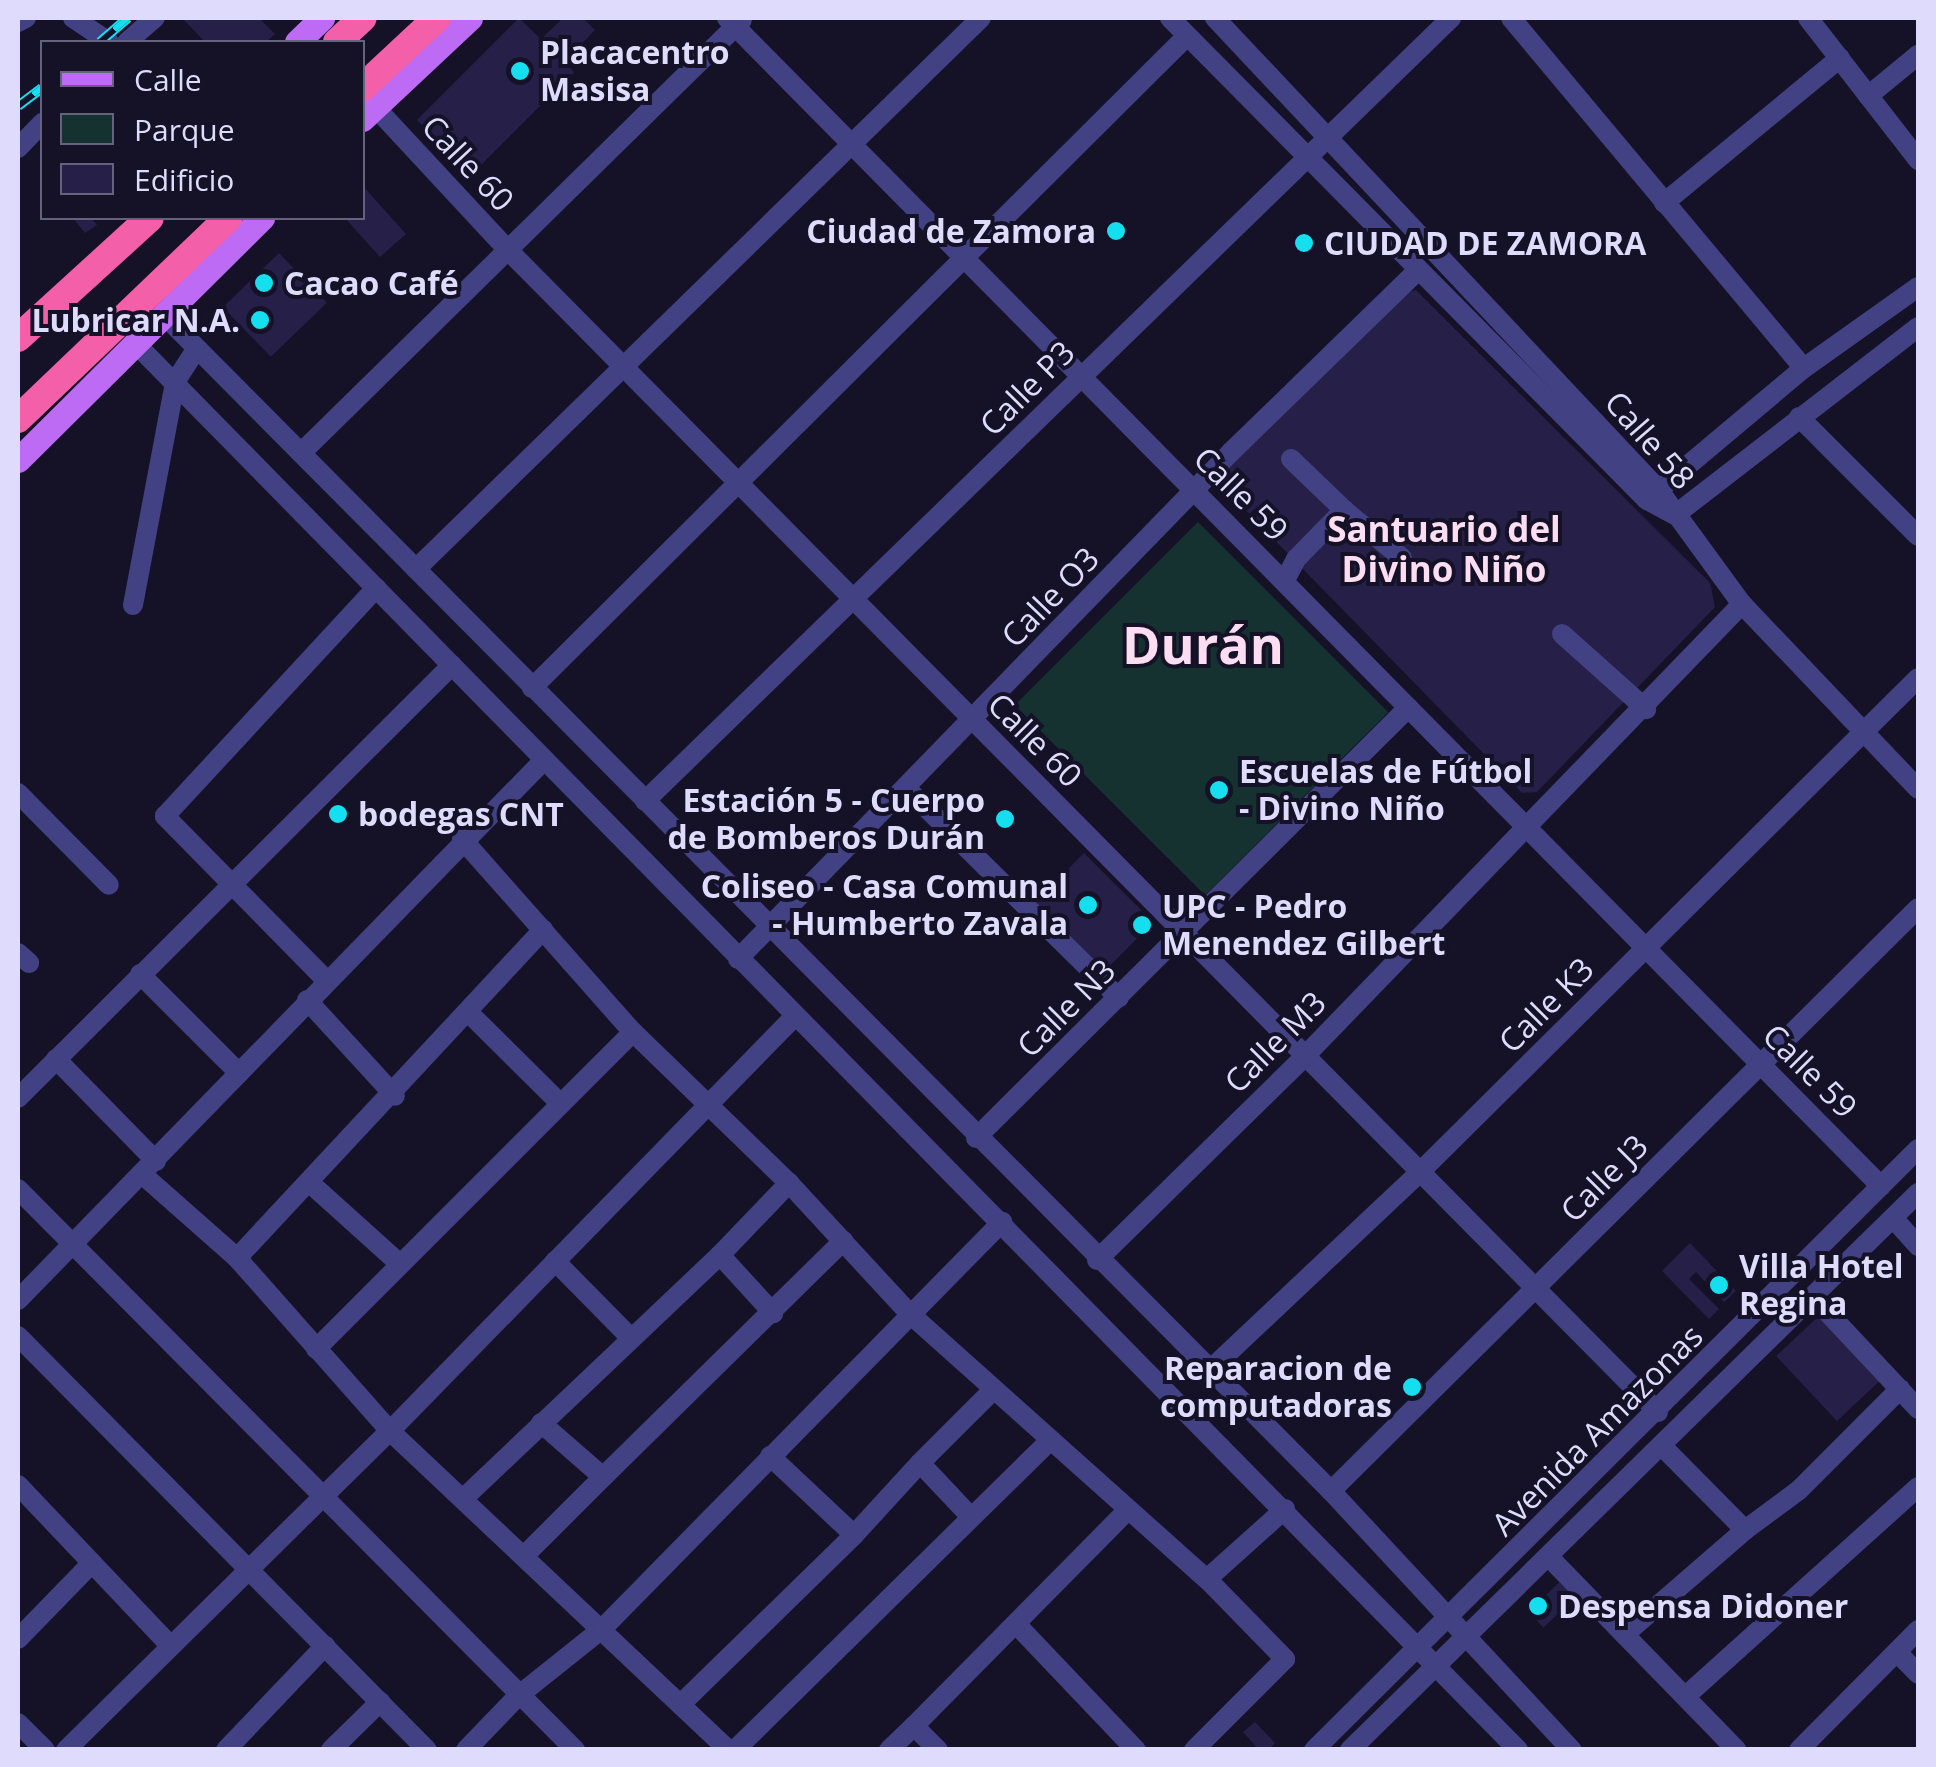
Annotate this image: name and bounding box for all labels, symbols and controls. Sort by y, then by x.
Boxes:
place label: Placacentro Masisa [540,34,730,109]
legend [40,40,365,220]
text: Calle [134,59,202,100]
marker: Placacentro Masisa [509,60,531,82]
street label: Calle 60 [414,107,522,219]
text: Parque [134,109,235,150]
text: Edificio [134,159,234,200]
place label: Ciudad de Zamora [806,212,1096,250]
marker: Ciudad de Zamora [1105,220,1127,242]
place label: CIUDAD DE ZAMORA [1324,224,1646,262]
marker: CIUDAD DE ZAMORA [1293,232,1315,254]
place label: Cacao Café [284,264,459,302]
marker: Cacao Café [253,272,275,294]
place label: Lubricar N.A. [31,301,240,339]
marker: Lubricar N.A. [249,309,271,331]
street label: Calle P3 [972,333,1082,443]
street label: Calle 58 [1597,383,1703,497]
street label: Calle 59 [1186,439,1296,549]
district label: Santuario del Divino Niño [1327,508,1561,590]
street label: Calle O3 [993,539,1107,655]
district label: Durán [1122,613,1284,675]
street label: Calle 60 [980,685,1090,795]
place label: Escuelas de Fútbol - Divino Niño [1239,753,1532,828]
marker: Escuelas de Fútbol - Divino Niño [1208,779,1230,801]
place label: Estación 5 - Cuerpo de Bomberos Durán [667,782,985,857]
place label: bodegas CNT [358,795,564,833]
marker: bodegas CNT [327,803,349,825]
marker: Estación 5 - Cuerpo de Bomberos Durán [994,808,1016,830]
place label: Coliseo - Casa Comunal - Humberto Zavala [701,868,1068,943]
place label: UPC - Pedro Menendez Gilbert [1162,888,1445,963]
marker: Coliseo - Casa Comunal - Humberto Zavala [1077,894,1099,916]
marker: UPC - Pedro Menendez Gilbert [1131,914,1153,936]
street label: Calle K3 [1491,950,1601,1060]
street label: Calle N3 [1009,951,1123,1065]
street label: Calle M3 [1216,983,1334,1101]
street label: Calle 59 [1755,1016,1865,1126]
street label: Calle J3 [1552,1126,1656,1230]
place label: Villa Hotel Regina [1739,1248,1904,1323]
marker: Villa Hotel Regina [1708,1274,1730,1296]
street label: Avenida Amazonas [1484,1317,1710,1543]
place label: Reparacion de computadoras [1160,1350,1392,1425]
marker: Reparacion de computadoras [1401,1376,1423,1398]
place label: Despensa Didoner [1558,1587,1848,1625]
marker: Despensa Didoner [1527,1595,1549,1617]

